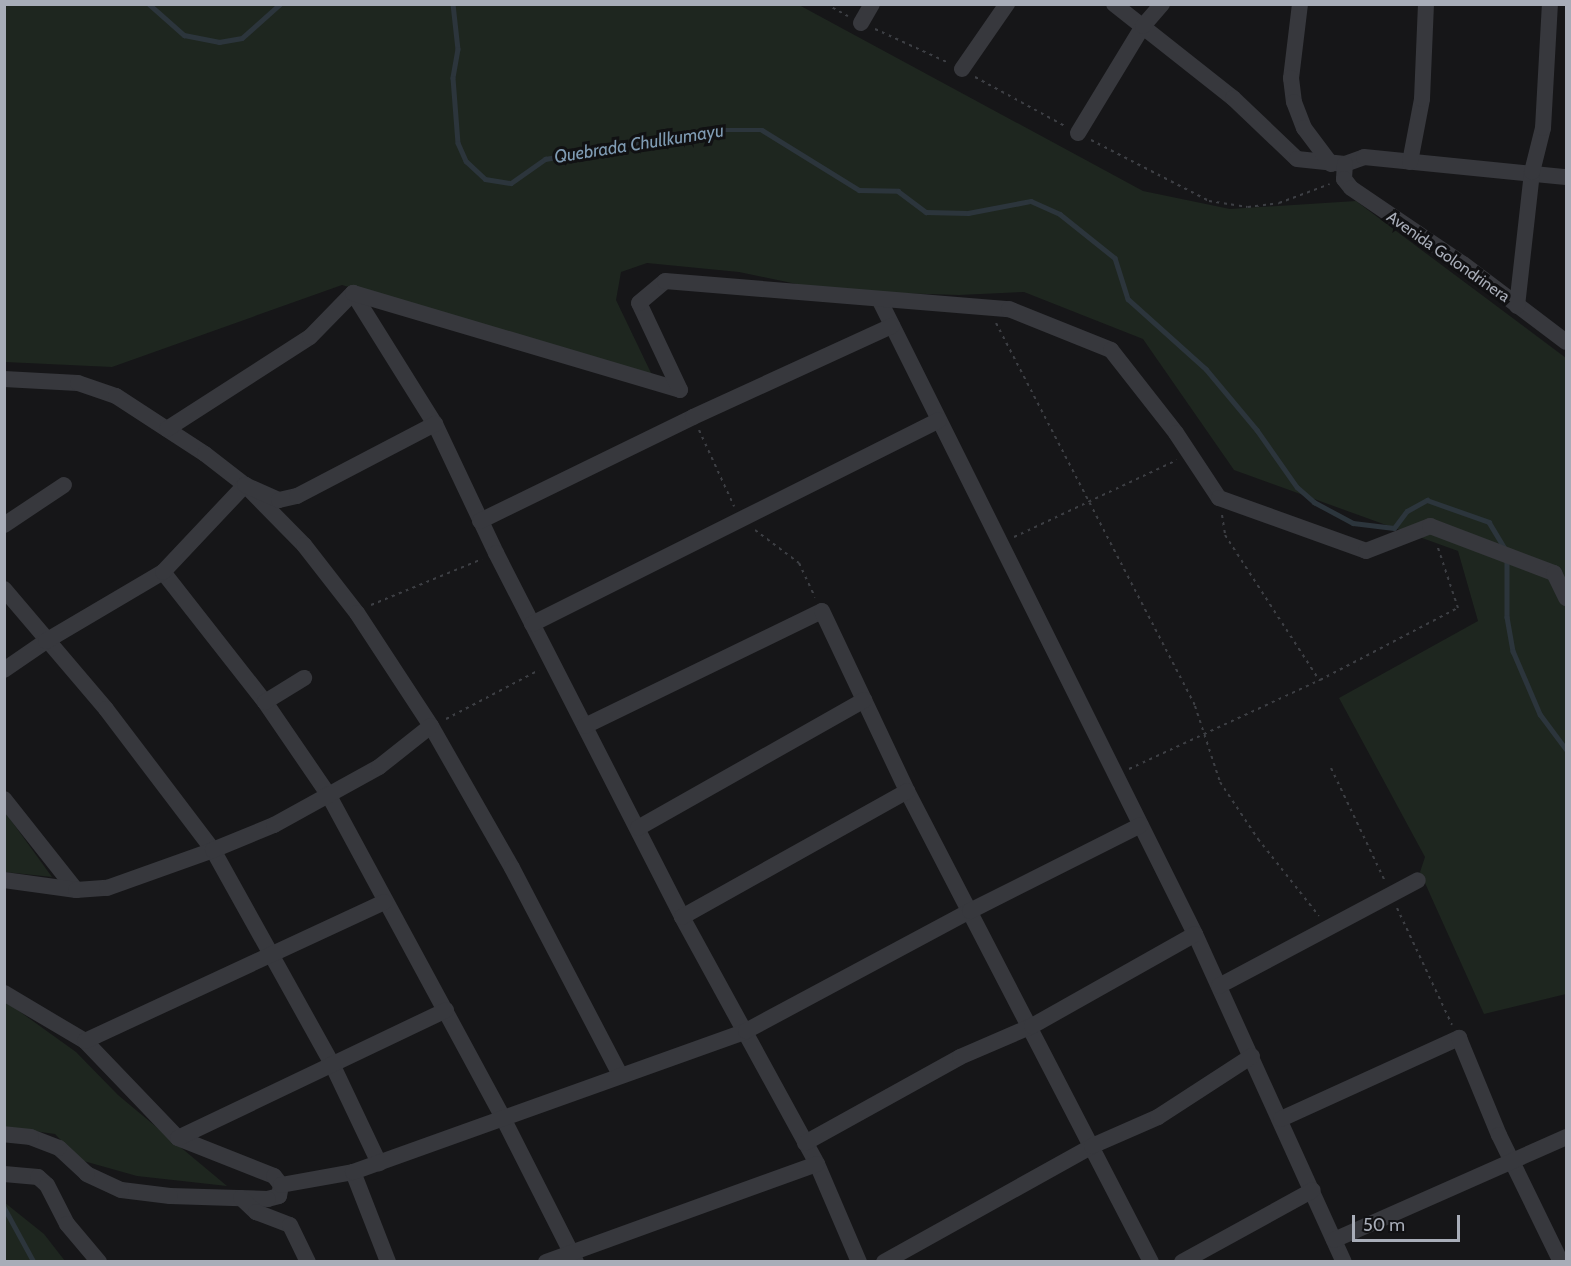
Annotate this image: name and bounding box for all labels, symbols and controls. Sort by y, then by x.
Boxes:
water label: Quebrada Chullkumayu [553,120,725,168]
street label: Avenida Golondrinera [1383,207,1513,307]
scale bar [1355,1203,1463,1241]
text: 50 m [1363,1214,1405,1236]

